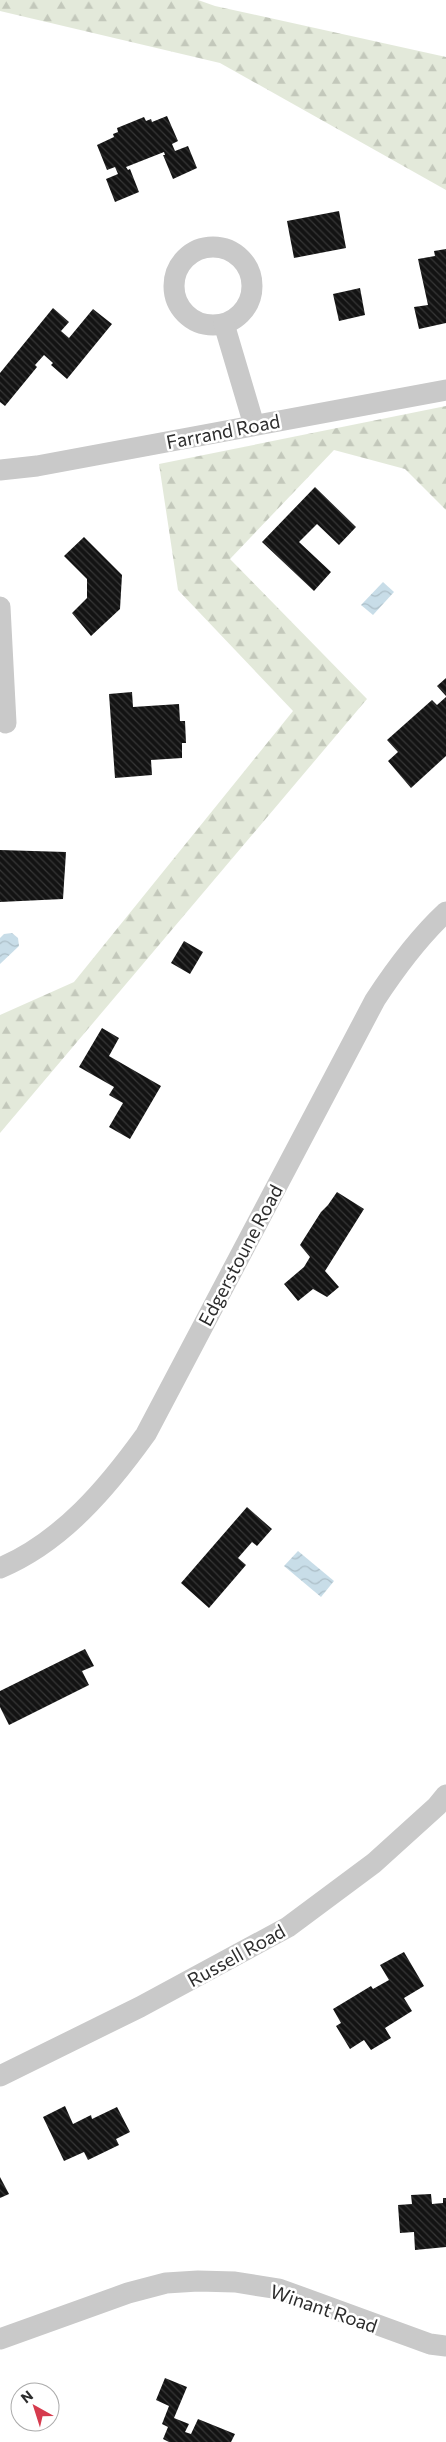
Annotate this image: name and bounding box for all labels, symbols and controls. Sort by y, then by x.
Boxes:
street label: Farrand Road [164,409,282,453]
street label: Edgerstoune Road [193,1180,287,1330]
street label: Russell Road [183,1919,289,1991]
street label: Winant Road [267,2279,381,2337]
north arrow [10,2382,60,2432]
text: N [17,2387,36,2406]

